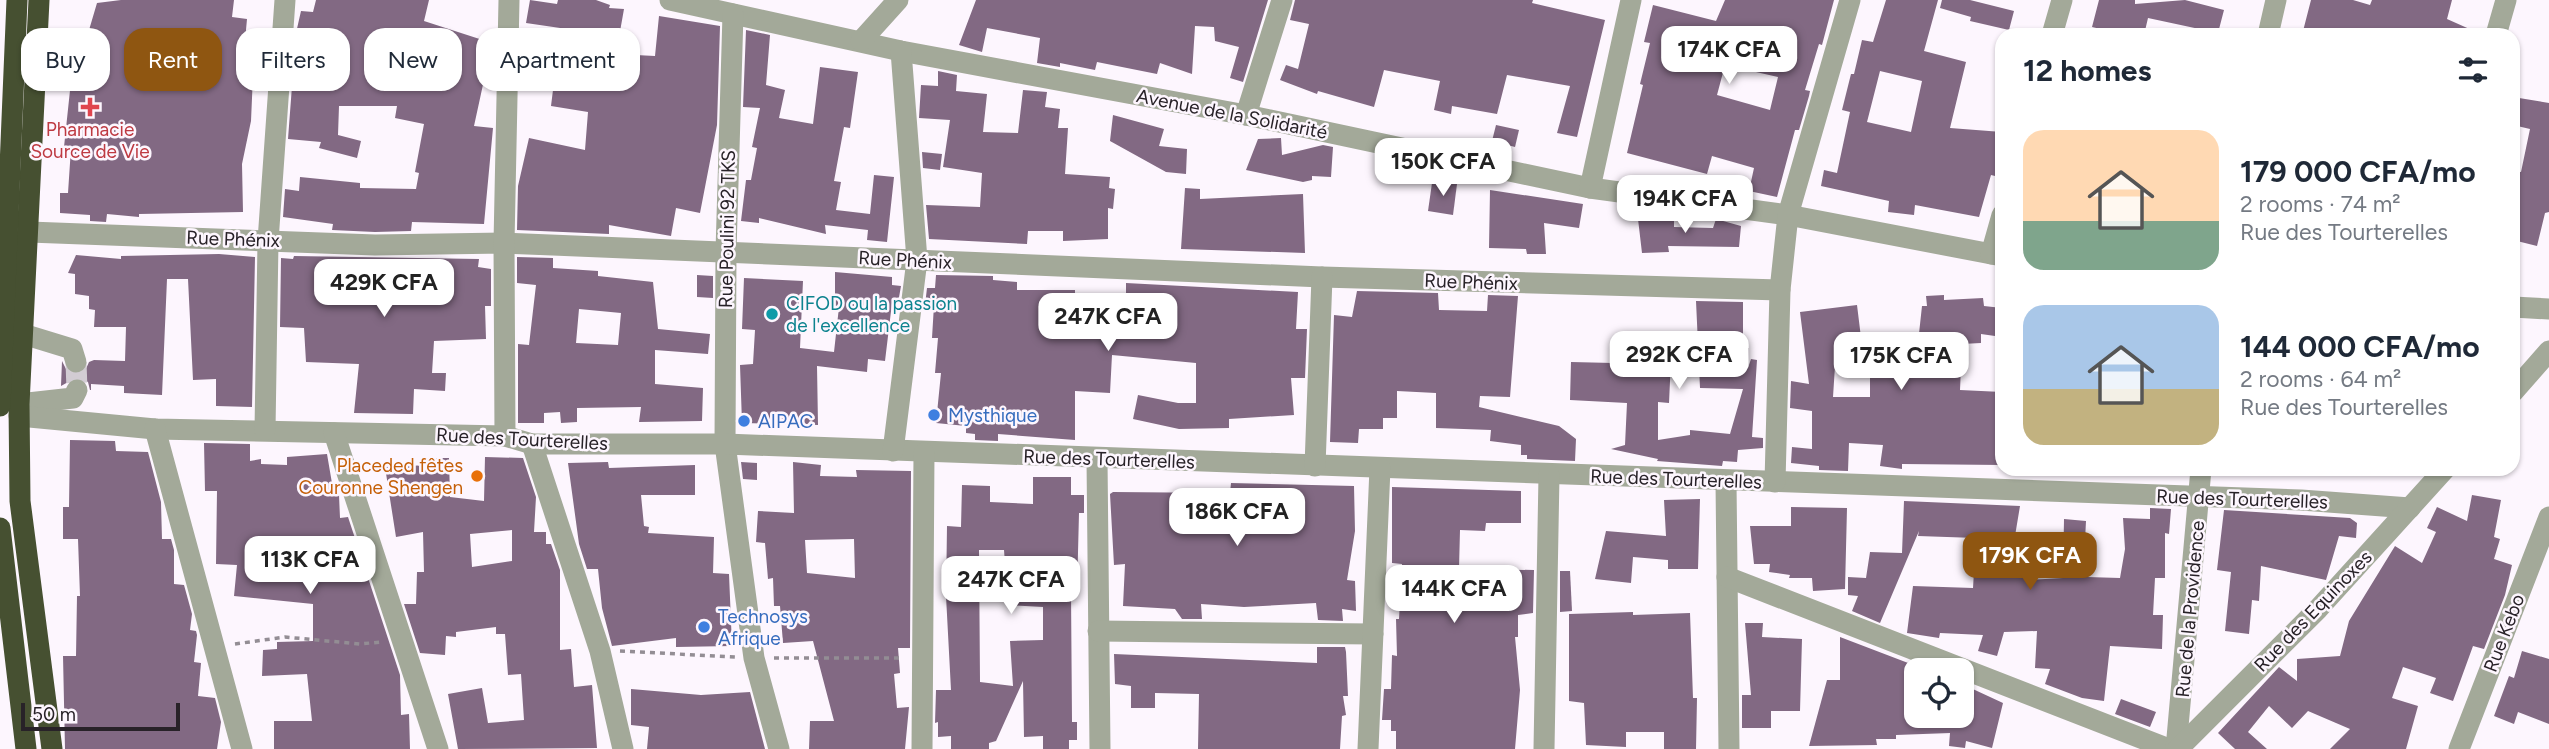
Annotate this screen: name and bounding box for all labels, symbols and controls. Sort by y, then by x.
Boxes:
pin: 174K CFA [1657,27,1801,86]
chip: Buy [21,28,110,91]
chip: Rent [124,28,222,91]
chip: Filters [236,28,350,91]
chip: New [364,28,462,91]
chip: Apartment [476,28,640,91]
text: 174K CFA [1677,35,1781,63]
icon: filters [2454,51,2492,89]
text: 12 homes [2023,52,2151,89]
street label: Avenue de la Solidarité [1135,84,1329,144]
marker: Pharmacie Source de Vie [82,99,98,115]
place label: Pharmacie Source de Vie [30,118,150,163]
pin: 150K CFA [1371,138,1515,198]
text: 150K CFA [1391,147,1495,175]
street label: Rue Poulini 92 TKS [714,150,740,308]
text: 179 000 CFA/mo [2240,153,2476,190]
icon: home [2079,158,2163,242]
pin: 194K CFA [1613,176,1757,235]
text: 194K CFA [1633,184,1737,212]
text: 2 rooms · 74 m² [2240,190,2401,218]
text: Rue des Tourterelles [2240,218,2448,246]
street label: Rue Phénix [186,226,280,252]
street label: Rue Phénix [858,246,952,274]
pin: 429K CFA [312,260,456,319]
text: 429K CFA [330,268,438,296]
street label: Rue Phénix [1424,269,1518,295]
place label: CIFOD ou la passion de l'excellence [786,292,957,337]
pin: 247K CFA [1036,294,1180,353]
text: 247K CFA [1054,302,1162,330]
marker: CIFOD ou la passion de l'excellence [764,306,780,322]
text: 144 000 CFA/mo [2240,328,2480,365]
pin: 292K CFA [1607,332,1751,391]
pin: 175K CFA [1829,332,1973,392]
icon: home [2079,333,2163,417]
text: 292K CFA [1626,340,1732,368]
text: 175K CFA [1850,341,1952,369]
text: 2 rooms · 64 m² [2240,365,2401,393]
text: Rue des Tourterelles [2240,393,2448,421]
place label: Mysthique [948,404,1037,427]
marker: Mysthique [926,407,942,423]
place label: AIPAC [758,410,813,433]
marker: AIPAC [736,413,752,429]
street label: Rue des Tourterelles [436,423,609,455]
street label: Rue des Tourterelles [1023,445,1195,473]
place label: Placeded fêtes Couronne Shengen [299,454,463,499]
street label: Rue des Tourterelles [1590,465,1762,493]
marker: Placeded fêtes Couronne Shengen [469,468,485,484]
street label: Rue des Tourterelles [2156,485,2328,513]
pin: 186K CFA [1165,489,1309,548]
text: 186K CFA [1185,497,1289,525]
street label: Rue de la Providence [2171,520,2209,698]
pin: 179K CFA [1958,532,2102,592]
pin: 113K CFA [238,536,382,596]
text: 179K CFA [1979,541,2081,569]
text: 113K CFA [261,545,359,573]
street label: Rue des Equinoxes [2249,546,2377,676]
pin: 247K CFA [939,556,1083,616]
text: 247K CFA [957,565,1065,593]
pin: 144K CFA [1382,566,1526,625]
text: 144K CFA [1401,574,1507,602]
street label: Rue Kebo [2479,591,2529,675]
place label: Technosys Afrique [718,605,808,650]
marker: Technosys Afrique [696,619,712,635]
map controls [1904,658,1974,728]
button: locate [1904,658,1974,728]
scale bar [21,700,180,732]
text: 50 m [32,703,76,726]

